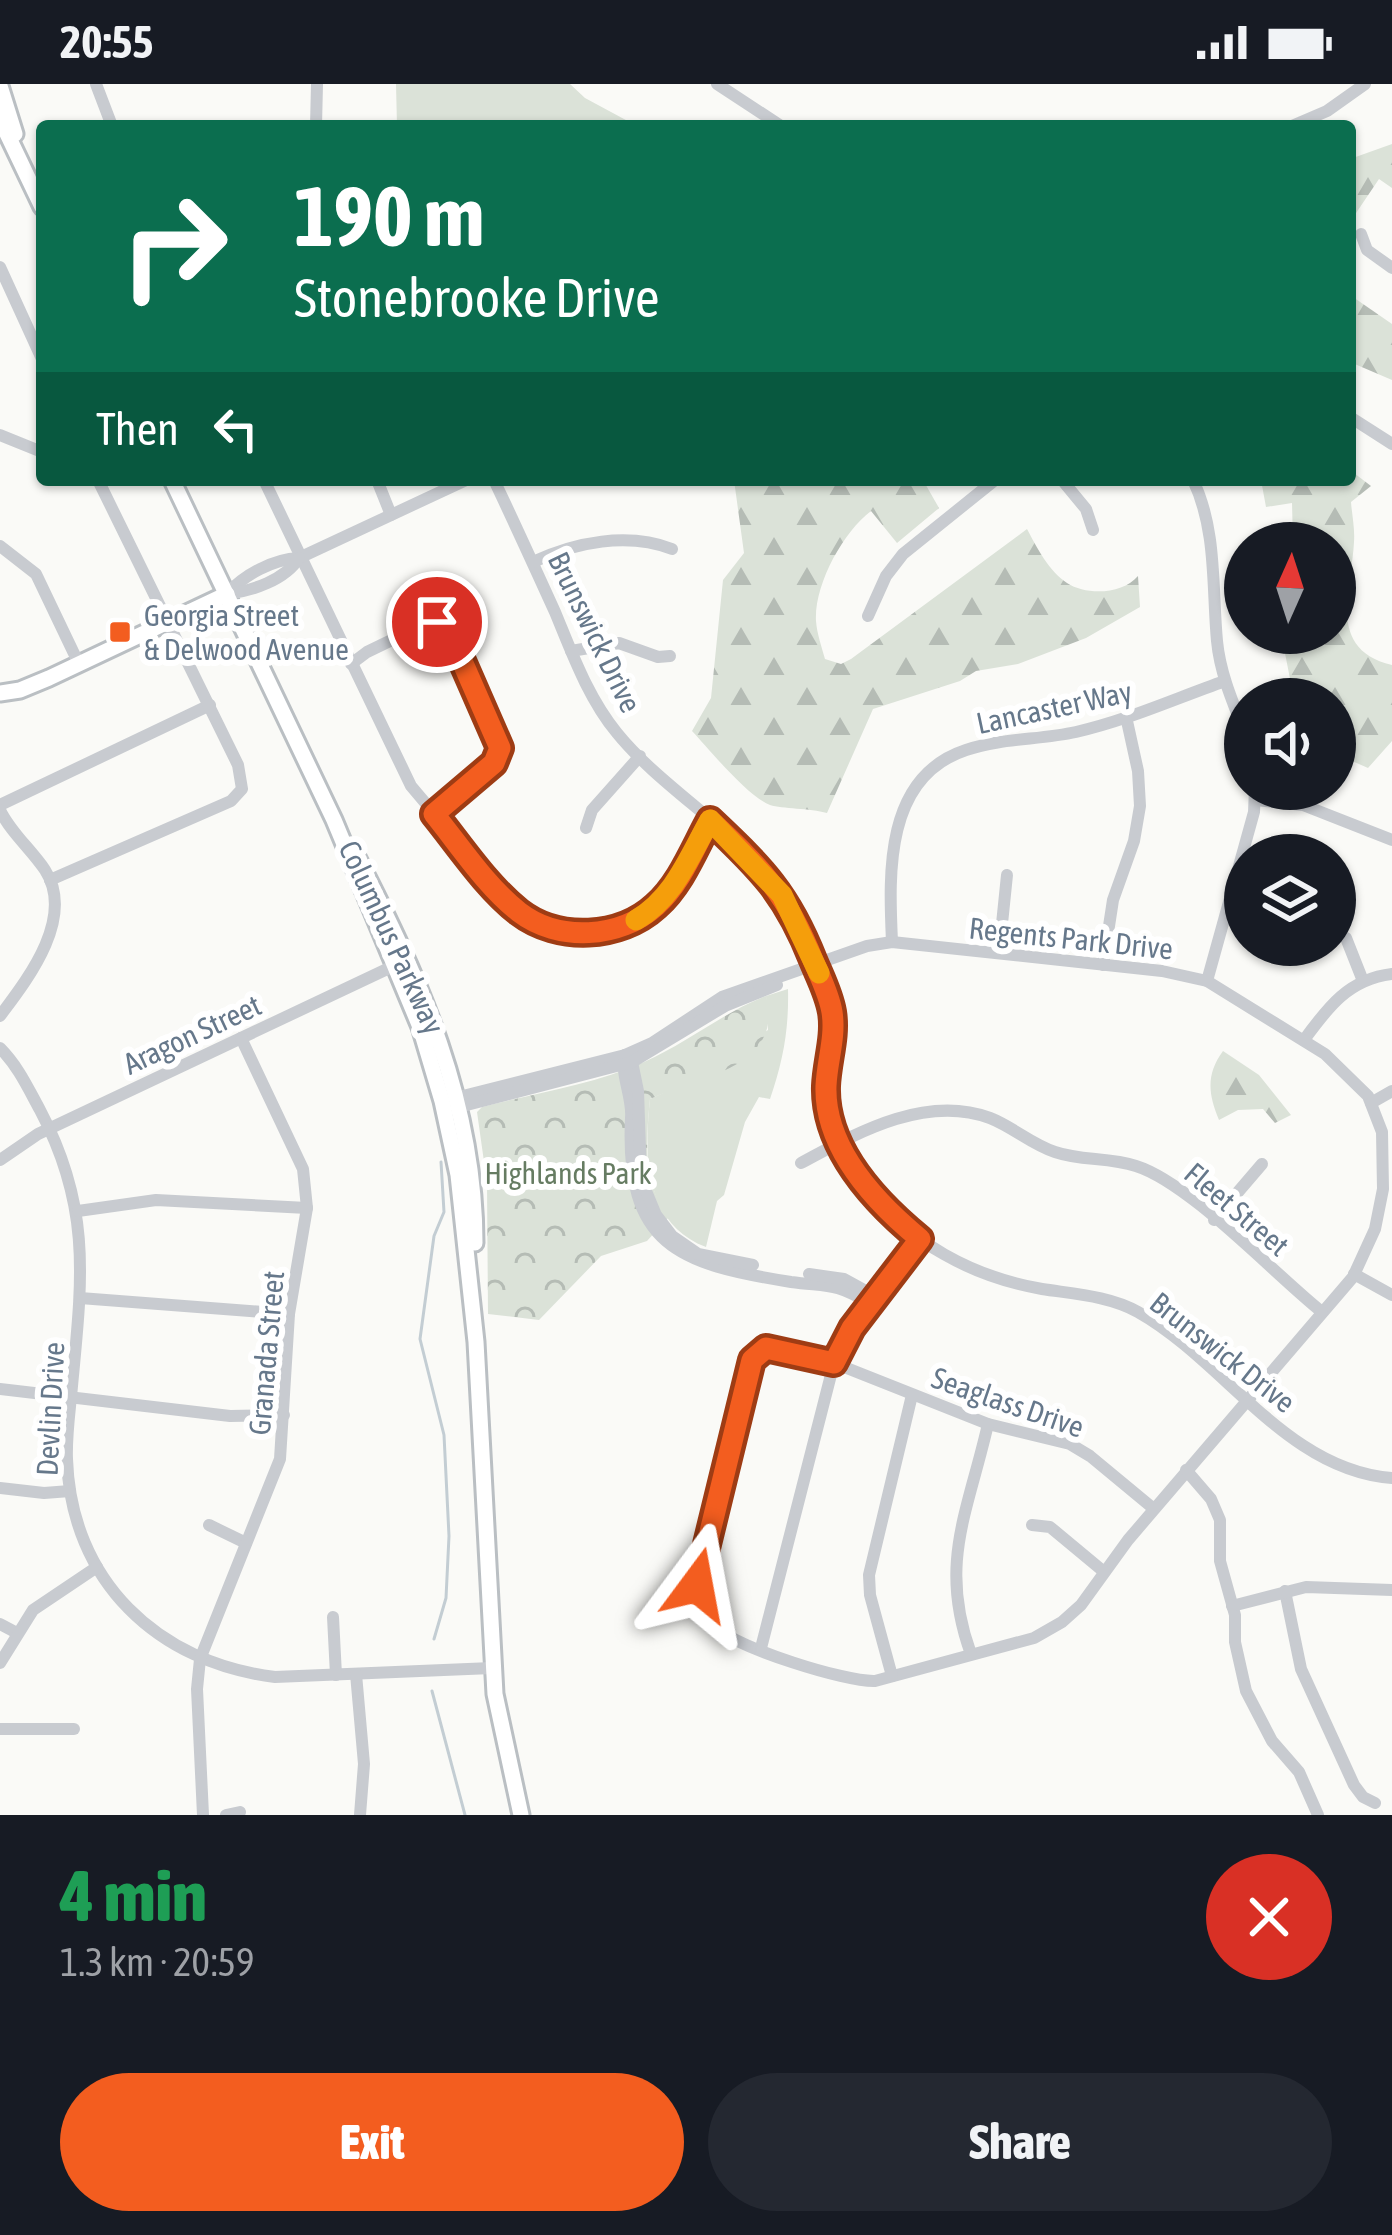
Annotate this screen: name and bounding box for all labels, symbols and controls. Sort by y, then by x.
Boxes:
text: 20:55 [60,16,154,68]
icon: right [96,168,252,324]
text: 190 m [294,168,484,264]
text: Stonebrooke Drive [294,267,659,328]
icon: left [203,396,269,462]
text: Then [96,403,179,455]
north arrow [1224,522,1356,654]
map controls [1224,522,1356,966]
street label: Brunswick Drive [542,546,648,718]
pin [386,571,488,673]
icon: arrive [404,589,470,655]
place label: Georgia Street & Delwood Avenue [144,598,349,666]
marker: Georgia Street & Delwood Avenue [107,619,133,645]
street label: Lancaster Way [973,674,1135,740]
button: sound [1224,678,1356,810]
button: layers [1224,834,1356,966]
street label: Columbus Parkway [332,835,452,1039]
street label: Regents Park Drive [967,910,1175,966]
street label: Aragon Street [118,987,266,1081]
park label: Highlands Park [484,1156,652,1190]
street label: Fleet Street [1178,1156,1296,1262]
street label: Granada Street [242,1269,290,1437]
street label: Brunswick Drive [1144,1285,1302,1419]
street label: Devlin Drive [30,1341,70,1477]
street label: Seaglass Drive [928,1360,1088,1444]
position arrow [634,1522,760,1648]
text: 4 min [60,1854,207,1936]
button: close [1206,1854,1332,1980]
text: 1.3 km · 20:59 [60,1940,254,1984]
button: Exit [60,2073,684,2211]
button: Share [708,2073,1332,2211]

